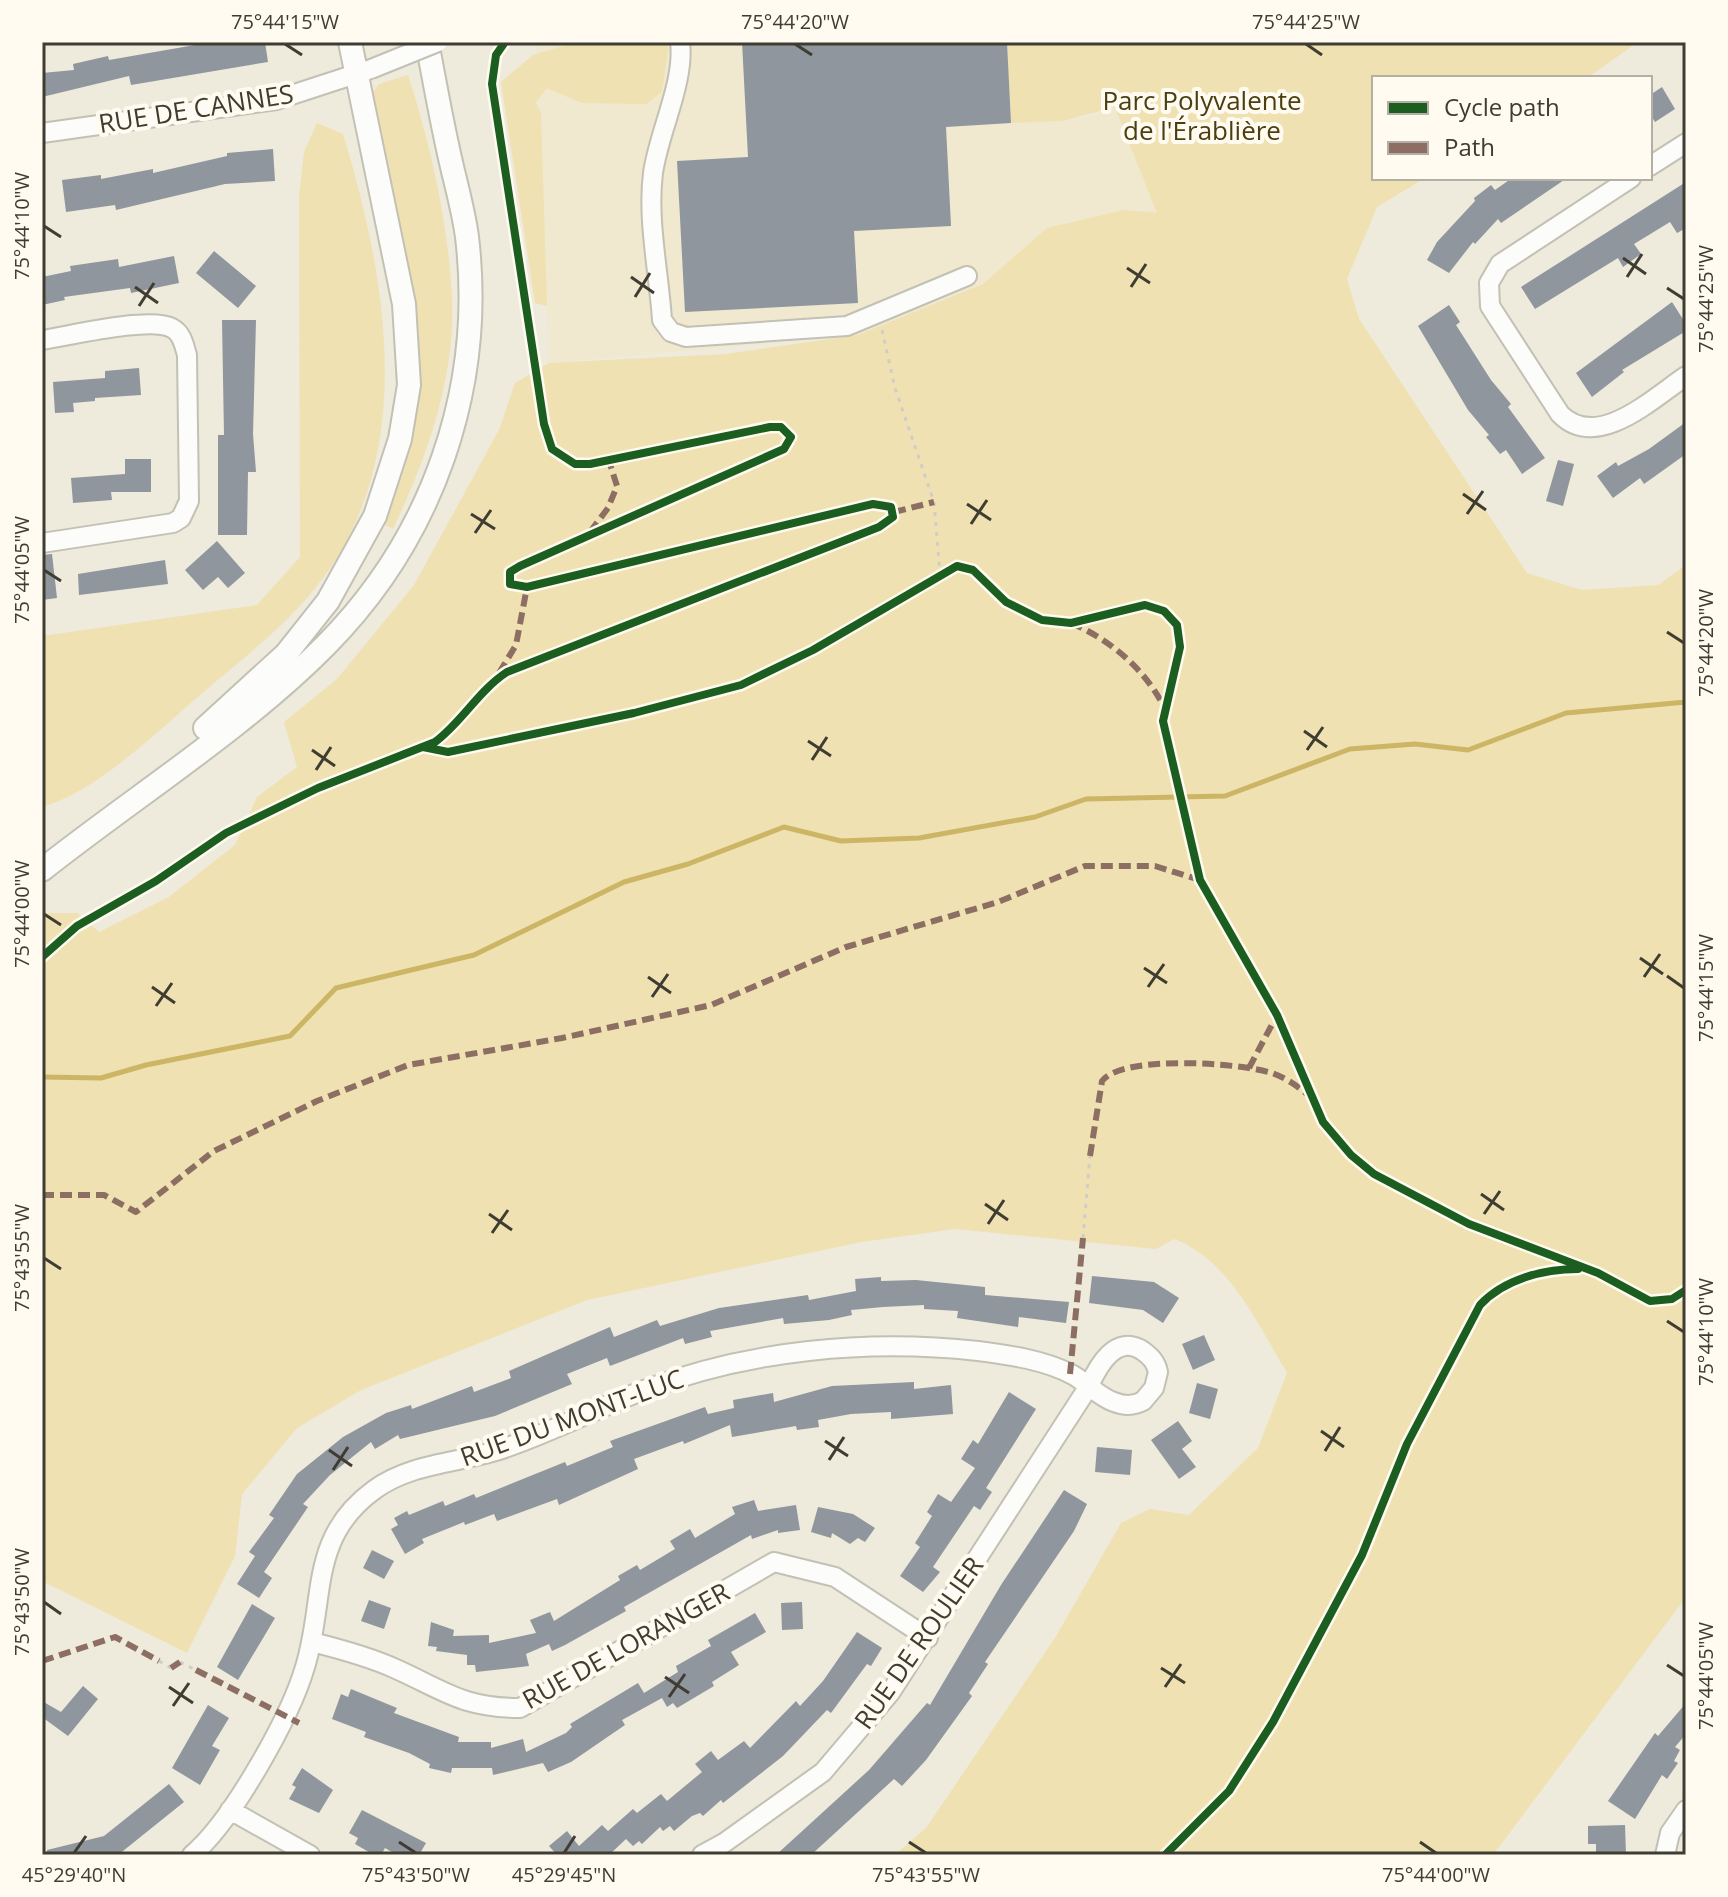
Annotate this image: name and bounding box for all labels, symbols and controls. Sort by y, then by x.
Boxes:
text: 75°44'15"W [231,8,340,35]
text: 75°44'20"W [741,8,850,35]
text: 75°44'25"W [1252,8,1361,35]
street label: RUE DE CANNES [96,75,296,141]
legend [1372,76,1652,180]
park label: Parc Polyvalente de l'Érablière [1102,82,1302,148]
text: Cycle path [1444,90,1560,123]
text: Path [1444,130,1495,163]
text: 75°44'10"W [8,171,35,280]
text: 75°44'25"W [1692,244,1719,353]
text: 75°44'05"W [8,515,35,624]
text: 75°44'20"W [1692,588,1719,697]
text: 75°44'00"W [8,859,35,968]
text: 75°44'15"W [1692,933,1719,1042]
text: 75°43'55"W [8,1203,35,1312]
text: 75°44'10"W [1692,1277,1719,1386]
street label: RUE DU MONT-LUC [455,1360,688,1474]
text: 75°43'50"W [8,1547,35,1656]
street label: RUE DE ROULIER [845,1549,991,1736]
street label: RUE DE LORANGER [516,1573,735,1717]
text: 75°44'05"W [1692,1621,1719,1730]
text: 45°29'40"N [22,1861,126,1888]
text: 75°43'50"W [362,1861,471,1888]
text: 45°29'45"N [512,1861,616,1888]
text: 75°43'55"W [872,1861,981,1888]
text: 75°44'00"W [1382,1861,1491,1888]

